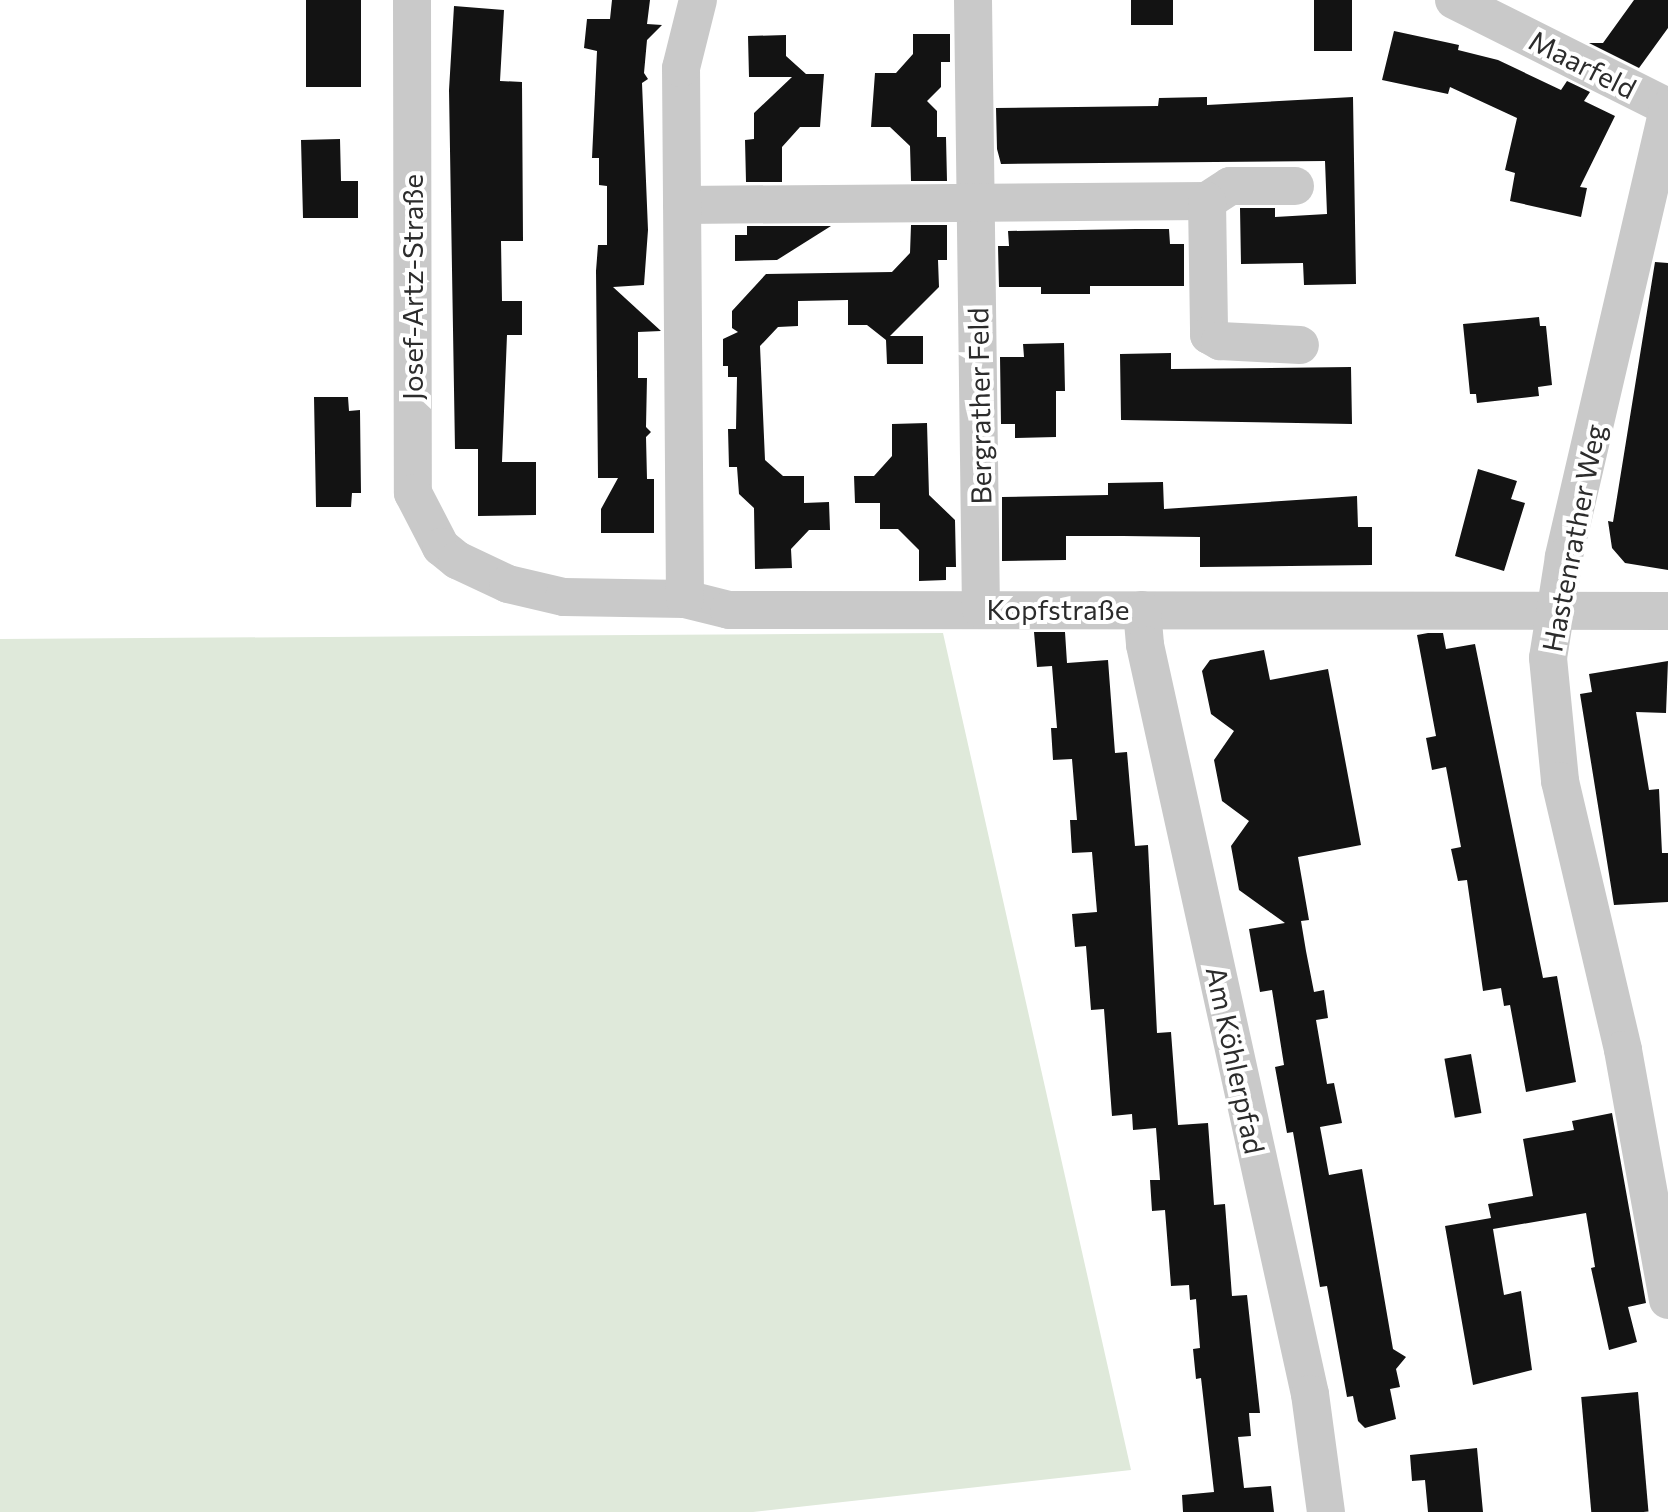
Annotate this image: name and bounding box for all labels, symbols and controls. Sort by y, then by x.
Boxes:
street label: Maarfeld [1524,23,1642,105]
street label: Josef-Artz-Straße [395,174,429,400]
street label: Bergrather Feld [960,307,998,505]
street label: Hastenrather Weg [1534,421,1612,655]
street label: Kopfstraße [987,592,1129,626]
street label: Am Köhlerpfad [1200,963,1272,1157]

